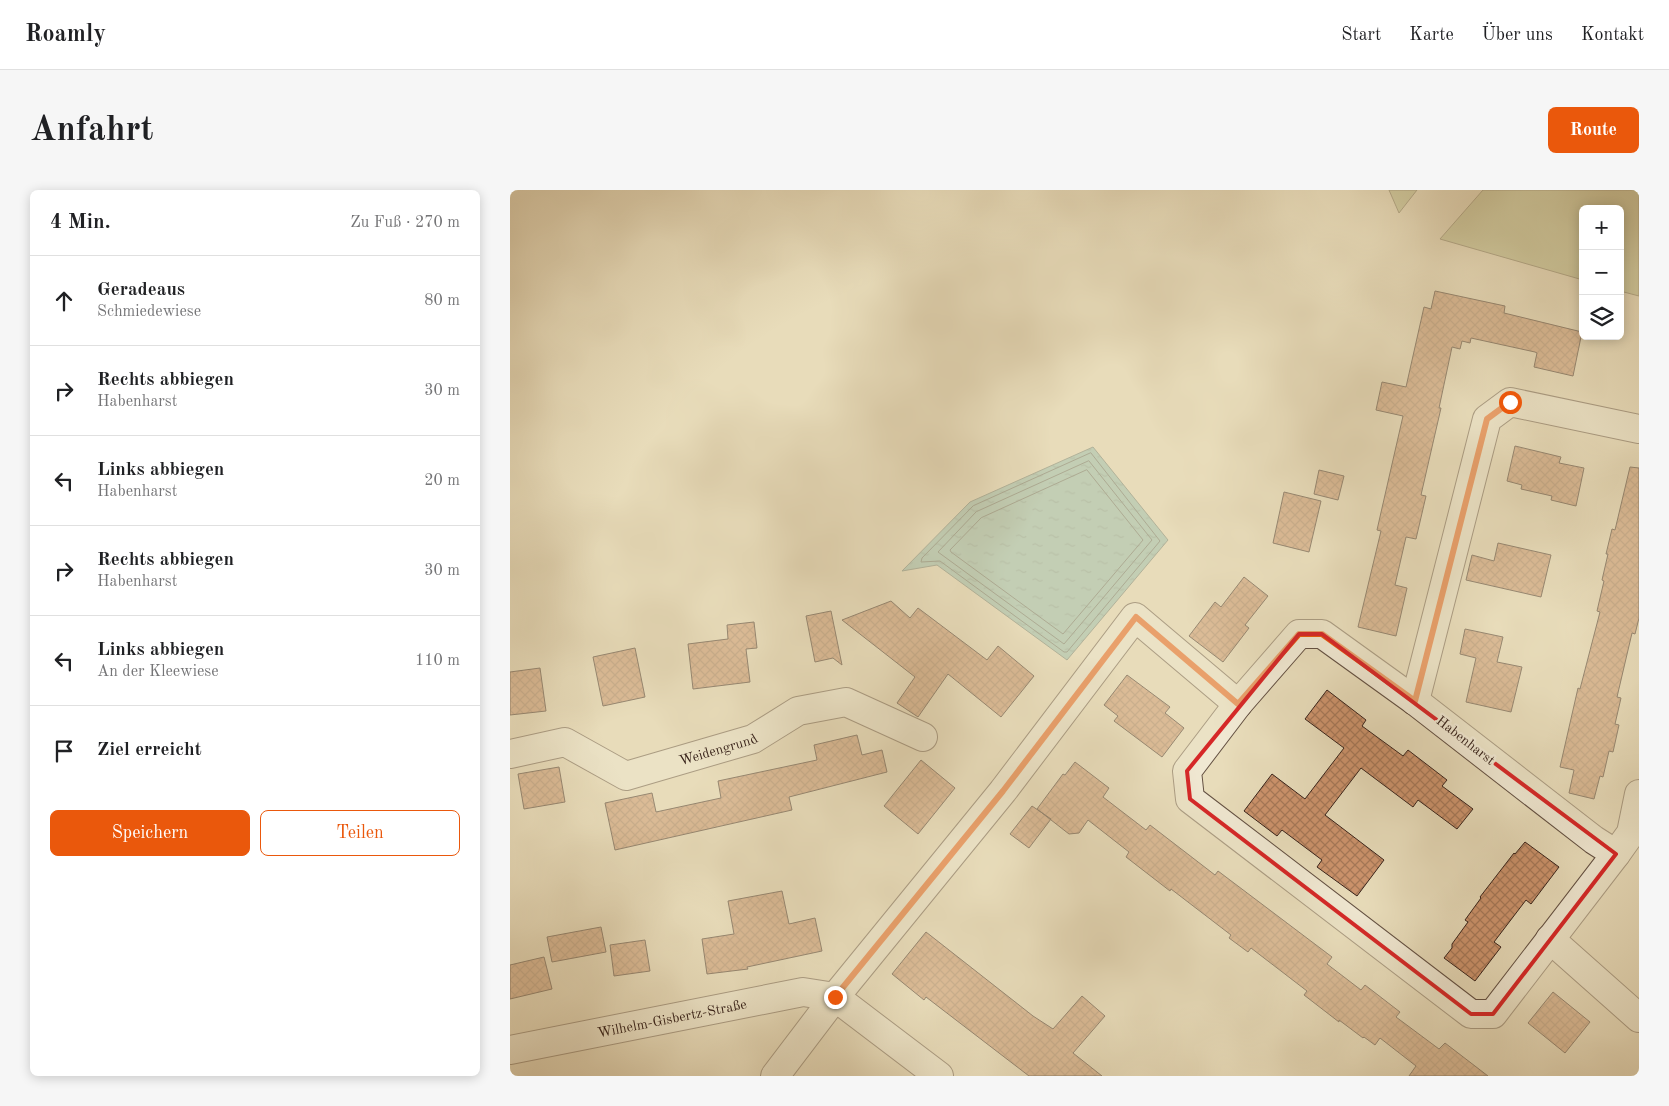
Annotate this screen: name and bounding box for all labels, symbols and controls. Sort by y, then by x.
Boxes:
text: Roamly [25,23,106,47]
text: Start [1341,26,1381,44]
text: Karte [1409,26,1454,44]
text: Über uns [1482,26,1553,44]
text: Kontakt [1581,26,1644,44]
button: Route [1548,107,1639,153]
text: Anfahrt [30,113,153,148]
map controls [1579,205,1624,340]
button: + [1579,205,1624,250]
text: 4 Min. [50,212,111,233]
text: Zu Fuß · 270 m [350,215,460,231]
button: − [1579,250,1624,295]
text: Geradeaus [97,281,185,300]
icon: ahead [50,287,78,315]
text: 80 m [424,293,460,309]
button: layers [1579,295,1624,340]
text: Schmiedewiese [97,304,201,320]
text: Rechts abbiegen [97,371,234,390]
icon: right [50,377,78,405]
text: 30 m [424,383,460,399]
route start [1499,391,1522,414]
text: Habenharst [97,394,177,410]
text: Links abbiegen [97,461,224,480]
icon: left [50,467,78,495]
text: 20 m [424,473,460,489]
text: Habenharst [97,484,177,500]
text: Rechts abbiegen [97,551,234,570]
icon: right [50,557,78,585]
text: 30 m [424,563,460,579]
text: Habenharst [97,574,177,590]
text: Links abbiegen [97,641,224,660]
icon: left [50,647,78,675]
text: 110 m [415,653,460,669]
text: An der Kleewiese [97,664,219,680]
street label: Habenharst [1433,714,1497,768]
street label: Weidengrund [678,732,761,768]
icon: arrive [50,737,78,765]
text: Ziel erreicht [97,741,202,760]
button: Speichern [50,810,250,856]
button: Teilen [260,810,460,856]
route end [824,986,847,1009]
street label: Wilhelm-Gisbertz-Straße [596,997,748,1041]

